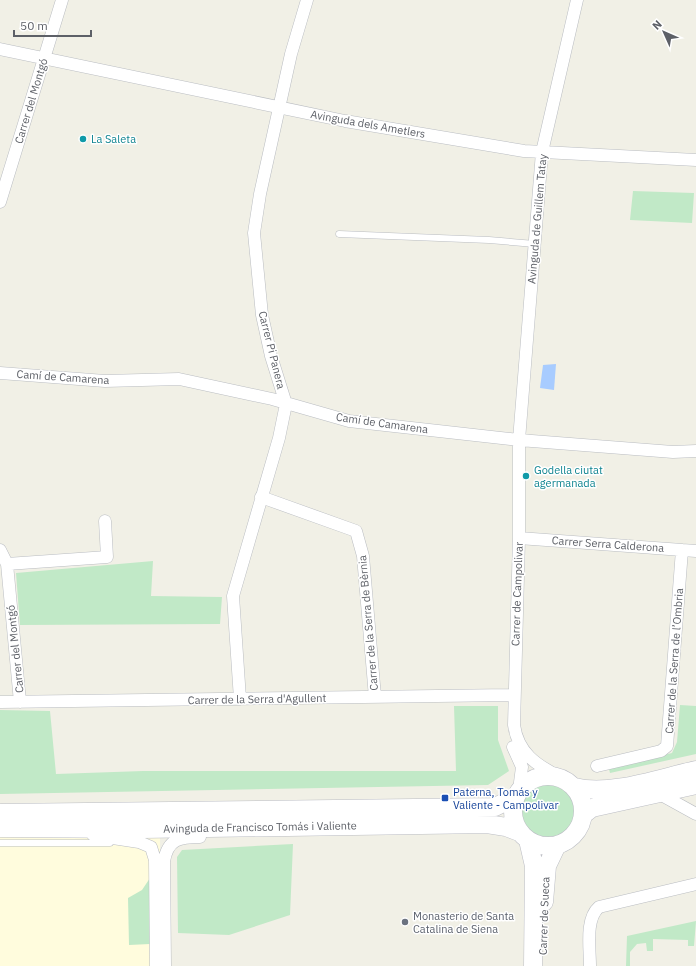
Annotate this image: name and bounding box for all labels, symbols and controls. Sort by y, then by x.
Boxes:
scale bar [14,12,91,38]
north arrow [644,12,684,52]
text: N [649,17,665,33]
text: 50 m [20,18,48,33]
street label: Carrer del Montgó [11,57,51,145]
street label: Avinguda dels Ametlers [309,107,427,141]
place label: La Saleta [91,132,136,146]
marker: La Saleta [78,134,88,144]
street label: Avinguda de Guillem Tatay [524,153,550,285]
street label: Carrer Pi Panera [256,309,288,391]
street label: Camí de Camarena [16,367,110,387]
street label: Camí de Camarena [335,410,429,436]
place label: Godella ciutat agermanada [534,463,603,490]
marker: Godella ciutat agermanada [521,471,531,481]
street label: Carrer Serra Calderona [551,533,665,555]
street label: Carrer de Campolivar [508,542,526,646]
street label: Carrer de la Serra de Bèrnia [355,555,381,691]
street label: Carrer de la Serra de l’Ombria [662,588,686,734]
street label: Carrer del Montgó [3,604,27,694]
street label: Carrer de la Serra d'Agullent [188,691,326,707]
place label: Paterna, Tomás y Valiente - Campolivar [453,785,559,812]
marker: Paterna, Tomás y Valiente - Campolivar [440,793,450,803]
street label: Avinguda de Francisco Tomás i Valiente [163,818,357,836]
street label: Carrer de Sueca [536,876,552,955]
place label: Monasterio de Santa Catalina de Siena [413,909,514,936]
marker: Monasterio de Santa Catalina de Siena [400,917,410,927]

